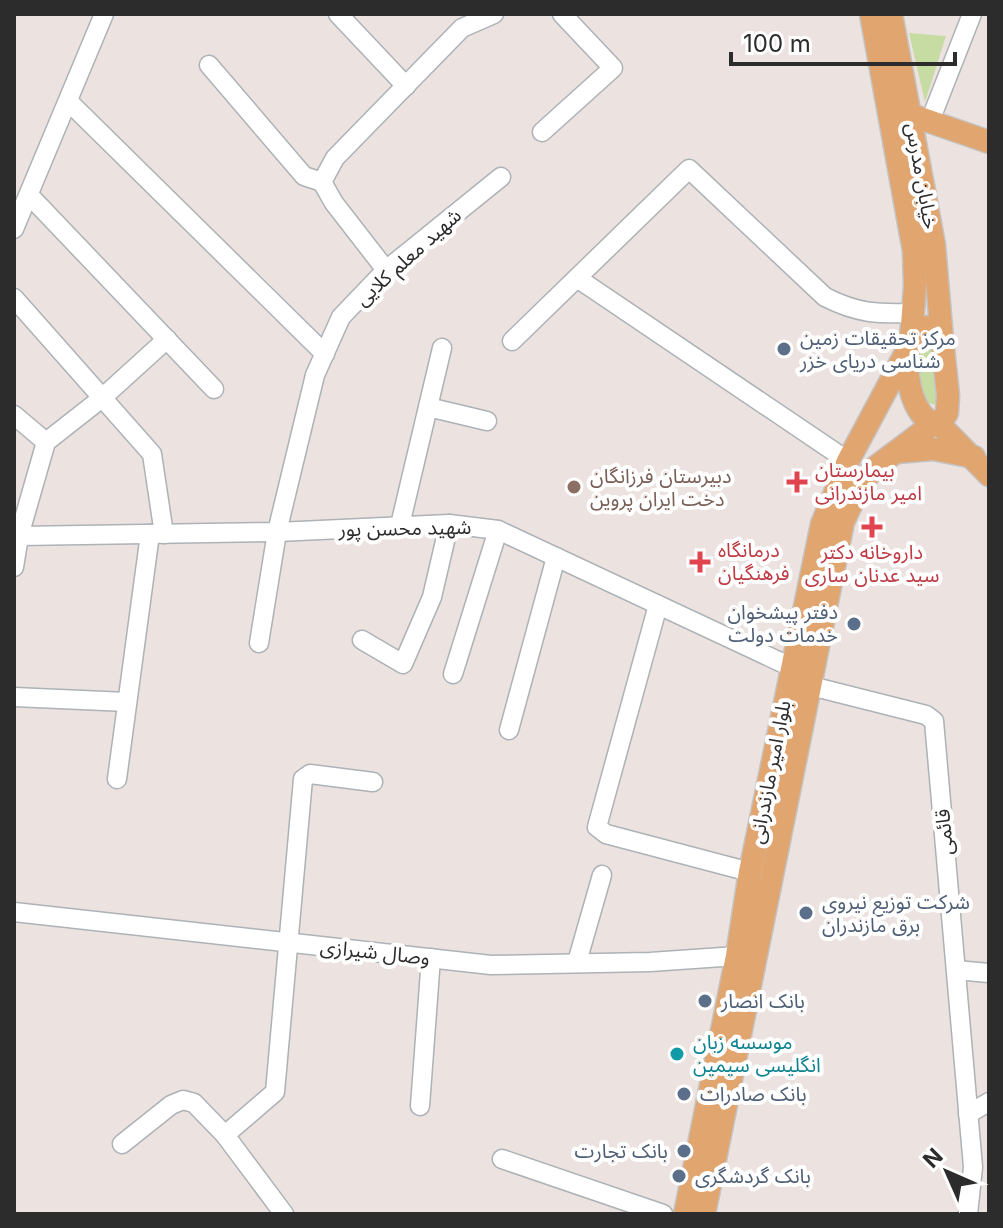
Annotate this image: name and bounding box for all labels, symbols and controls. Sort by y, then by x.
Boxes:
scale bar [731,16,955,66]
text: 100 m [743,29,811,58]
street label: خیابان مدرس [901,121,943,231]
street label: شهید معلم کلایی [350,203,468,313]
place label: مرکز تحقیقات زمین شناسی دریای خزر [799,326,956,373]
marker: مرکز تحقیقات زمین شناسی دریای خزر [775,340,793,358]
place label: بیمارستان امیر مازندرانی [815,458,922,505]
place label: دبیرستان فرزانگان دخت ایران پروین [590,464,732,512]
marker: بیمارستان امیر مازندرانی [786,471,808,493]
marker: دبیرستان فرزانگان دخت ایران پروین [565,478,583,496]
street label: شهید محسن پور [337,515,472,542]
marker: داروخانه دکتر سید عدنان ساری [863,518,881,536]
place label: درمانگاه فرهنگیان [718,538,790,585]
place label: داروخانه دکتر سید عدنان ساری [805,540,939,587]
marker: درمانگاه فرهنگیان [689,551,711,573]
place label: دفتر پیشخوان خدمات دولت [727,600,838,647]
marker: دفتر پیشخوان خدمات دولت [845,615,863,633]
street label: بلوار امیر مازندرانی [744,698,796,846]
street label: قائمی [930,808,958,856]
place label: شرکت توزیع نیروی برق مازندران [822,890,970,937]
marker: شرکت توزیع نیروی برق مازندران [797,904,815,922]
street label: وصال شیرازی [319,934,431,970]
place label: بانک انصار [720,989,805,1013]
marker: بانک انصار [696,992,714,1010]
place label: موسسه زبان انگلیسی سیمین [693,1030,821,1077]
marker: موسسه زبان انگلیسی سیمین [668,1045,686,1063]
place label: بانک صادرات [700,1082,807,1106]
marker: بانک صادرات [675,1085,693,1103]
north arrow [907,1132,987,1212]
place label: بانک تجارت [575,1139,668,1163]
marker: بانک تجارت [675,1142,693,1160]
text: N [918,1143,948,1173]
place label: بانک گردشگری [695,1164,811,1188]
marker: بانک گردشگری [670,1167,688,1185]

